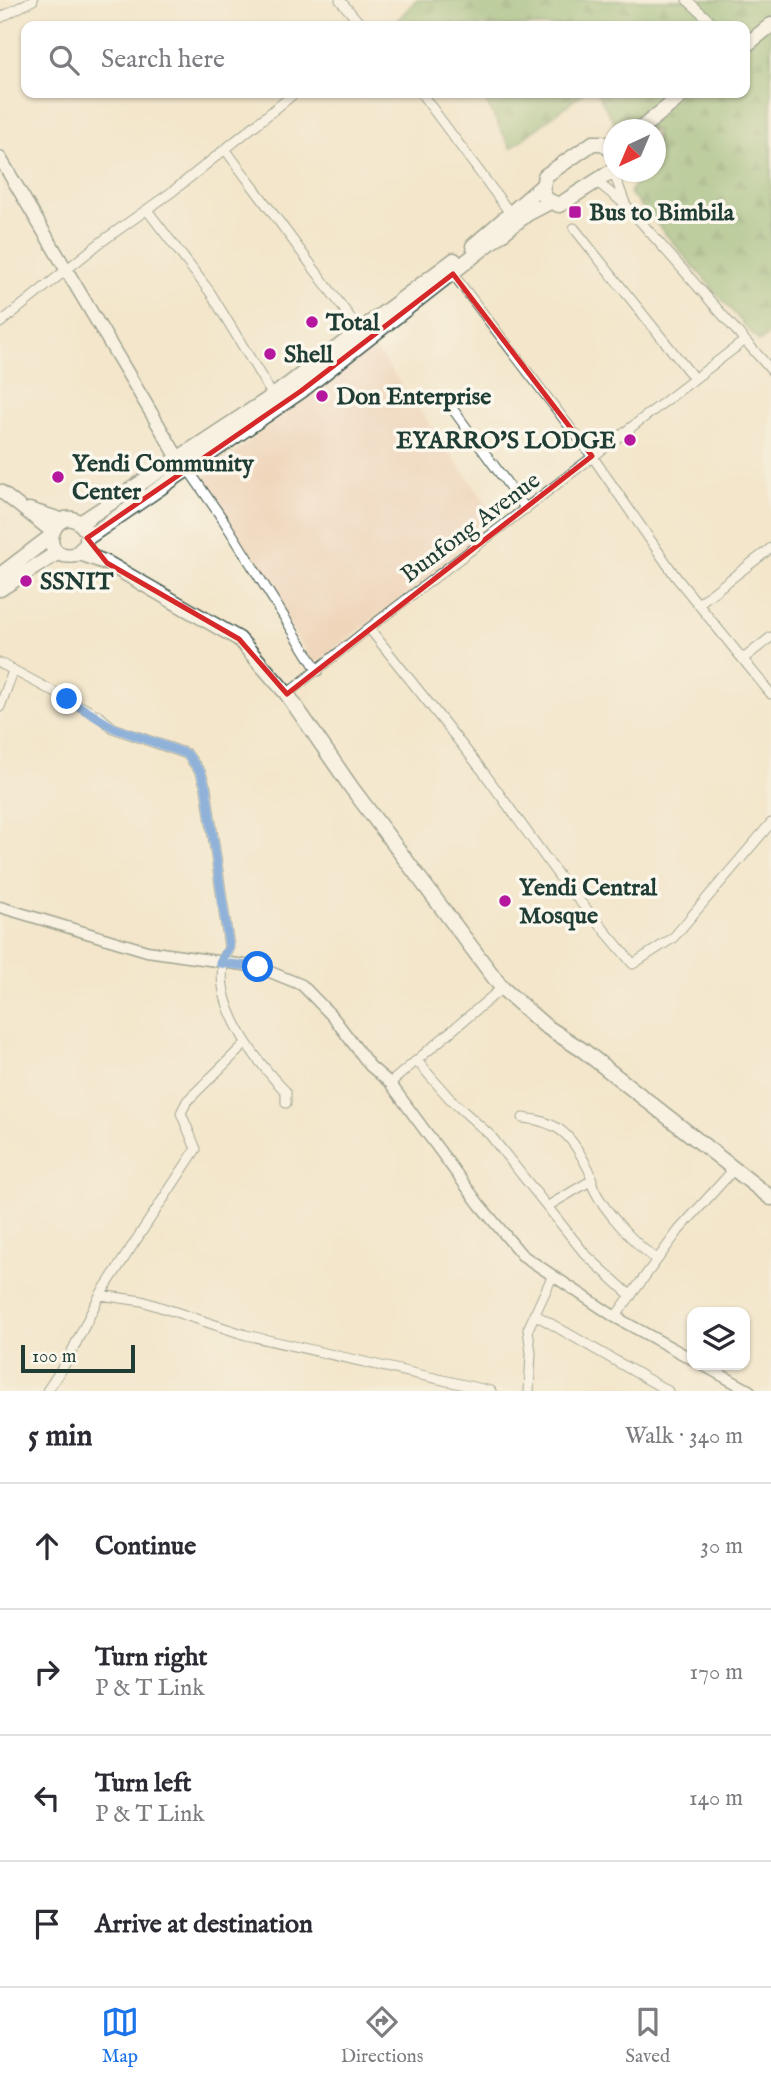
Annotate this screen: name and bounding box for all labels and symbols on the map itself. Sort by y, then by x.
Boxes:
north arrow [603,119,666,182]
place label: Bus to Bimbila [589,198,735,229]
marker: Bus to Bimbila [567,204,583,220]
place label: Total [325,308,380,339]
marker: Total [304,314,320,330]
place label: Shell [284,340,334,371]
marker: Shell [262,346,278,362]
place label: Don Enterprise [336,382,491,413]
marker: Don Enterprise [314,388,330,404]
place label: EYARRO'S LODGE [396,426,616,457]
marker: EYARRO'S LODGE [622,432,638,448]
place label: Yendi Community Center [72,449,255,508]
street label: Bunfong Avenue [395,466,547,591]
marker: Yendi Community Center [50,469,66,485]
place label: SSNIT [40,567,114,598]
marker: SSNIT [18,573,34,589]
route end [51,683,82,714]
place label: Yendi Central Mosque [519,873,657,932]
marker: Yendi Central Mosque [497,893,513,909]
route start [242,951,273,982]
scale bar [21,1342,135,1374]

